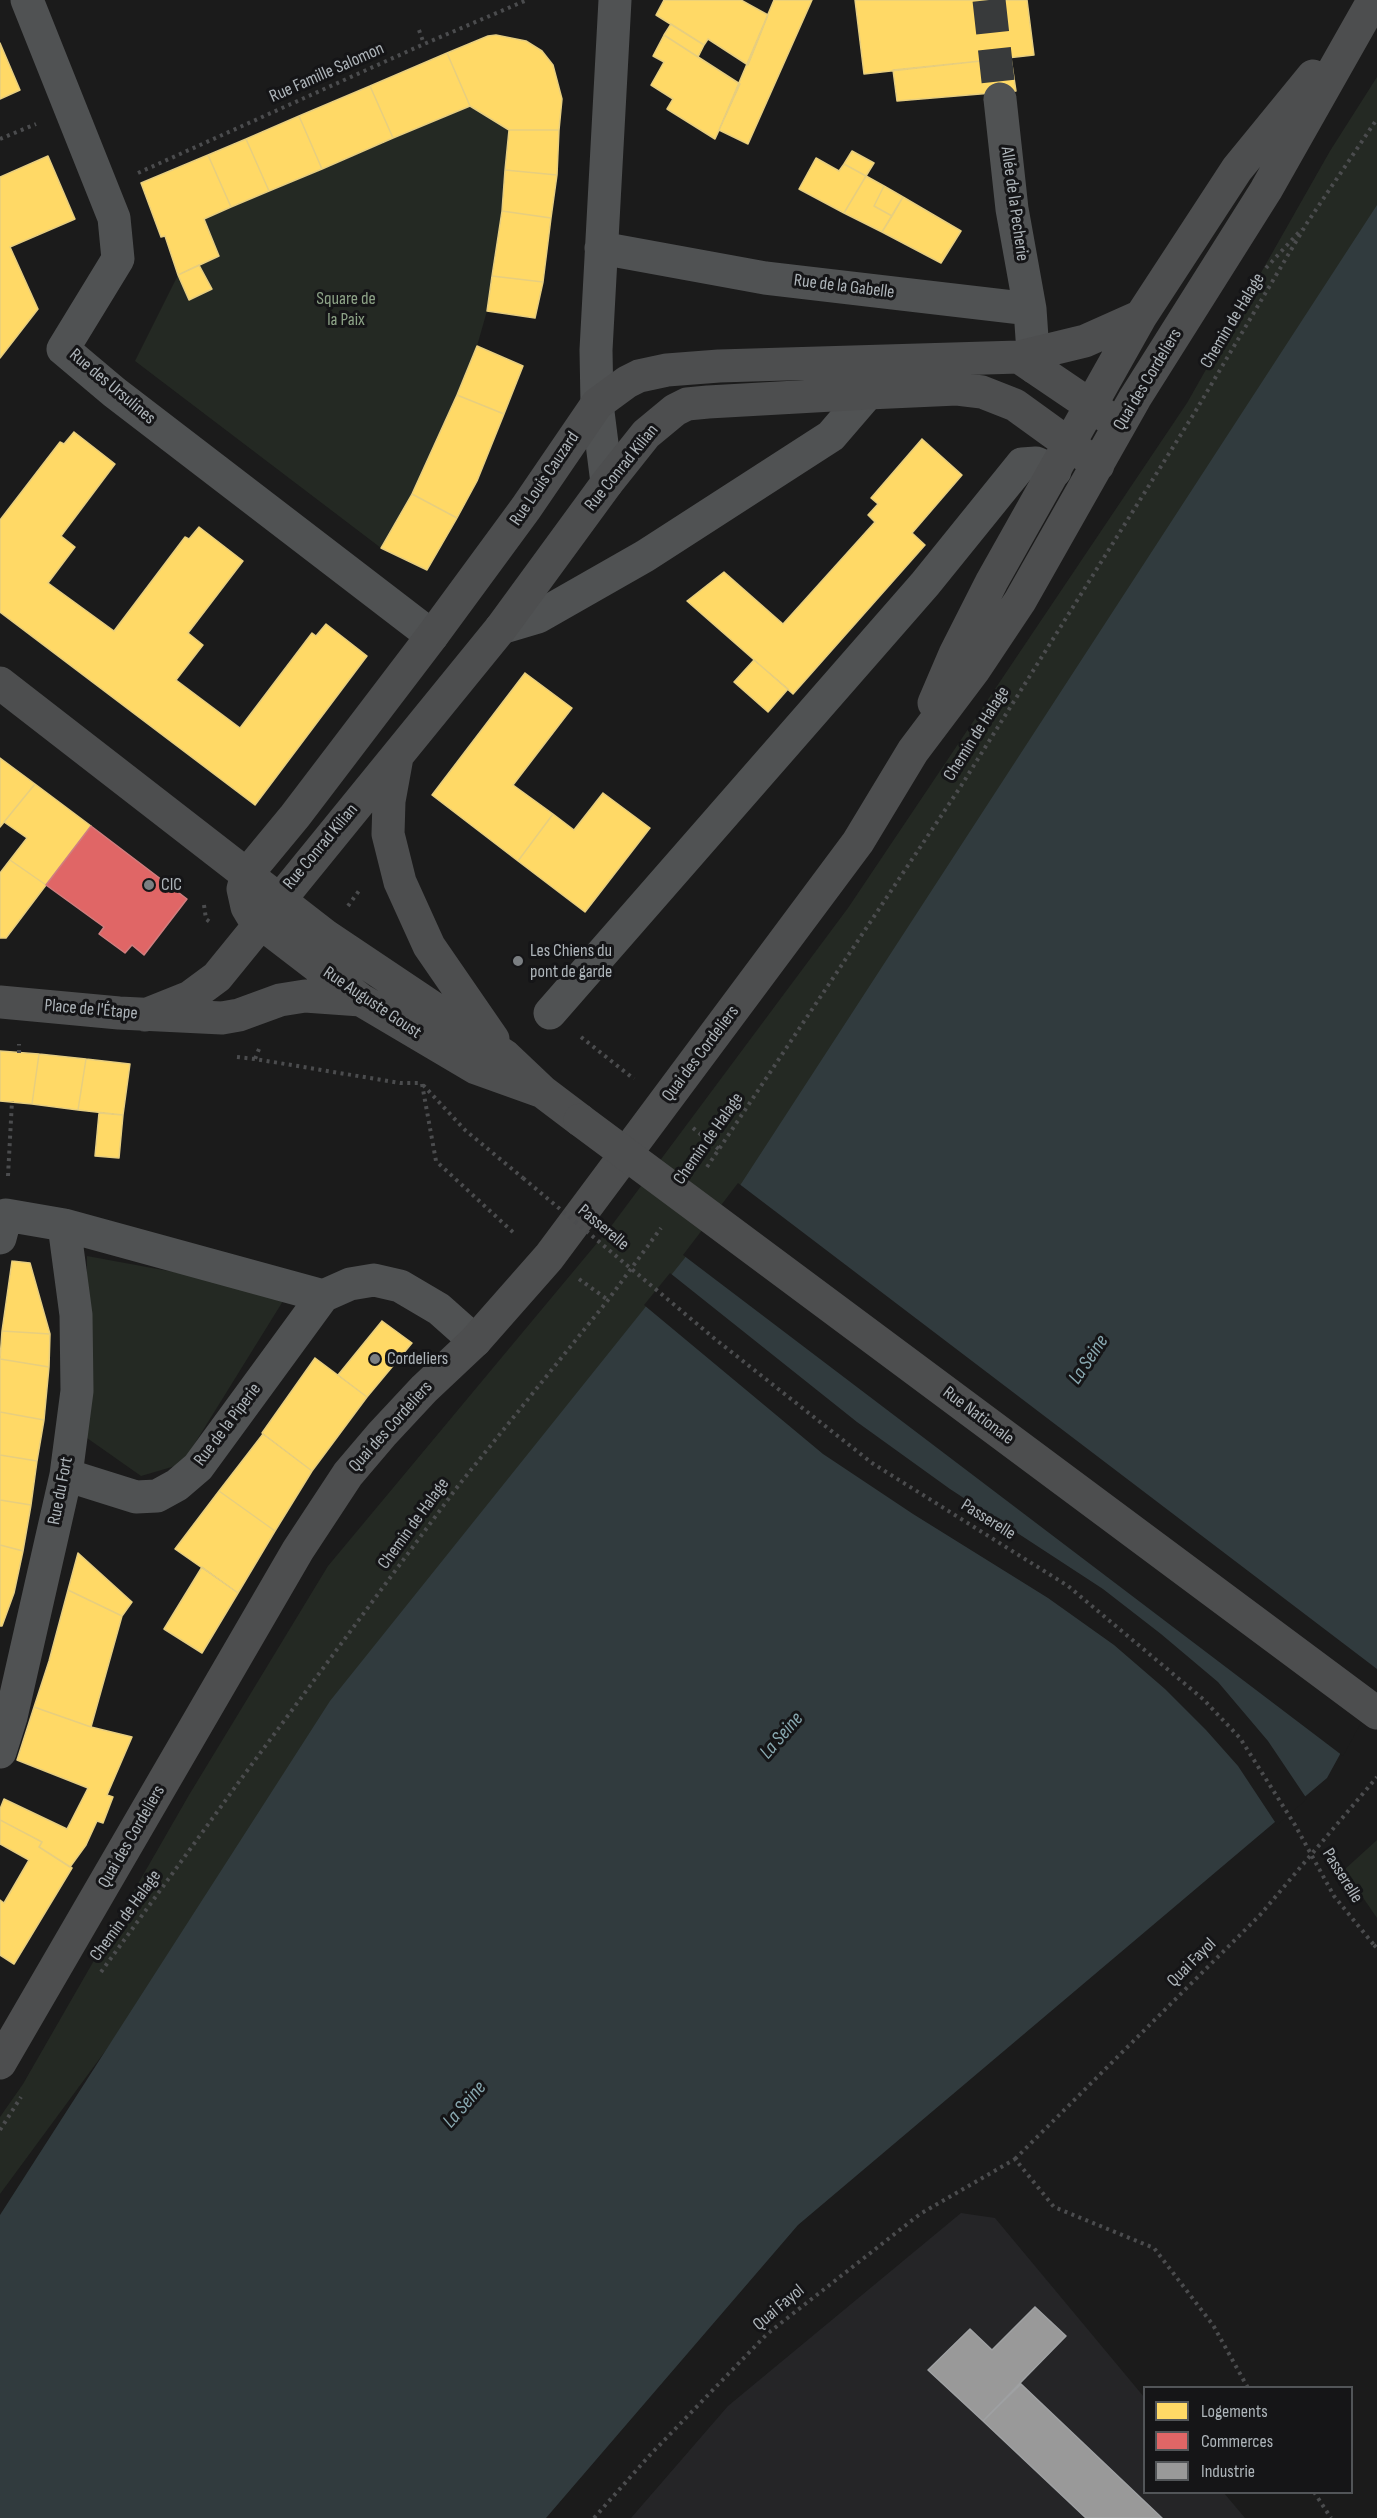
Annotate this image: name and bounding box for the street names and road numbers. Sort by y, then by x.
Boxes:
street label: Rue Famille Salomon [266,38,388,108]
street label: Allée de la Pecherie [995,145,1033,263]
street label: Chemin de Halage [1196,269,1270,373]
street label: Rue de la Gabelle [792,270,896,304]
street label: Quai des Cordeliers [1109,325,1187,435]
street label: Rue des Ursulines [64,345,160,429]
street label: Rue Conrad Kilian [581,420,663,516]
street label: Rue Louis Cauzard [506,428,584,530]
street label: Chemin de Halage [939,683,1015,785]
street label: Rue Conrad Kilian [279,800,363,894]
street label: Rue Auguste Goust [319,962,425,1044]
street label: Place de l'Étape [44,995,138,1025]
street label: Quai des Cordeliers [658,1002,744,1106]
street label: Chemin de Halage [669,1089,749,1189]
street label: Passerelle [573,1200,633,1256]
street label: Quai des Cordeliers [345,1377,437,1477]
street label: Rue de la Piperie [190,1379,266,1471]
street label: Rue Nationale [938,1382,1018,1450]
street label: Rue du Fort [44,1455,78,1527]
street label: Chemin de Halage [374,1474,454,1574]
street label: Passerelle [957,1495,1019,1545]
street label: Quai des Cordeliers [94,1782,170,1892]
street label: Passerelle [1317,1845,1367,1907]
street label: Chemin de Halage [86,1866,166,1966]
street label: Quai Fayol [1163,1934,1221,1992]
street label: Quai Fayol [749,2280,809,2336]

